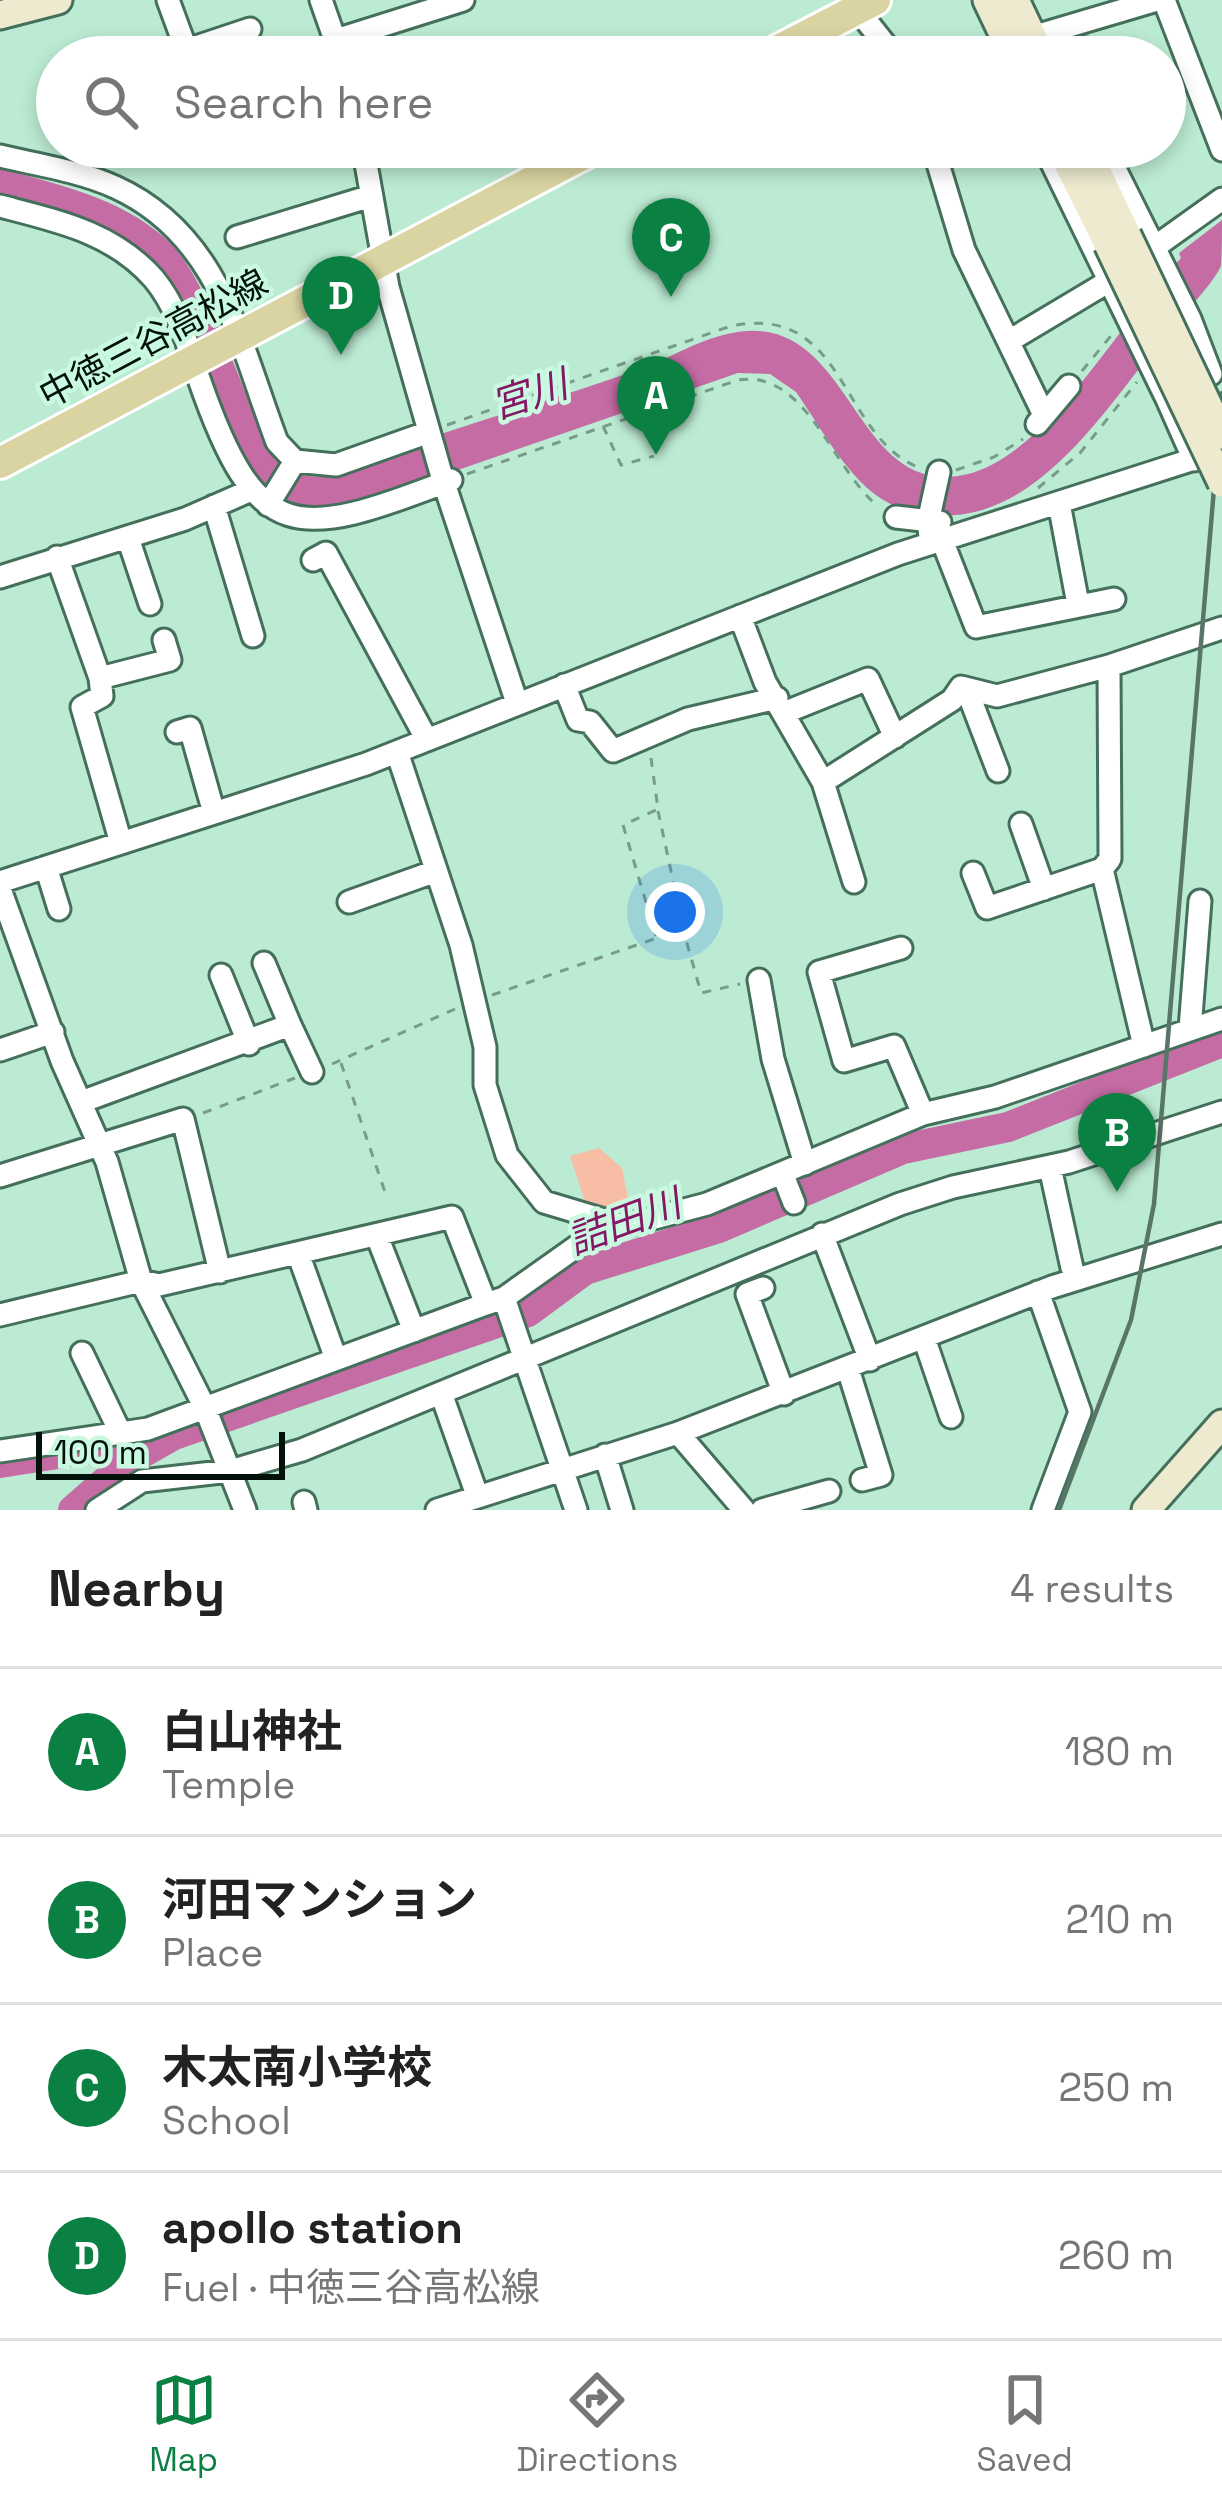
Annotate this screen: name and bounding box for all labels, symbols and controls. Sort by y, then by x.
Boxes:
search box [36,36,1186,168]
icon: search [78,69,144,135]
text: Search here [174,74,433,131]
pin: C [632,198,710,297]
pin: D [302,256,380,355]
street label: 中徳三谷高松線 [31,259,276,418]
pin: A [617,356,695,455]
water label: 宮川 [484,358,578,430]
your location [645,882,705,942]
pin: B [1078,1093,1156,1192]
water label: 詰田川 [561,1177,691,1265]
scale bar [36,1426,285,1479]
text: 100 m [54,1432,147,1474]
text: Nearby [48,1556,225,1621]
text: 4 results [1010,1564,1174,1613]
text: 白山神社 [162,1703,342,1760]
text: A [75,1727,99,1776]
text: 180 m [1065,1727,1174,1776]
text: Temple [162,1760,295,1809]
text: 河田マンション [162,1871,477,1928]
text: B [74,1895,100,1944]
text: 210 m [1066,1895,1174,1944]
text: Place [162,1928,263,1977]
text: 木太南小学校 [162,2039,432,2096]
text: C [74,2063,100,2112]
text: 250 m [1059,2063,1174,2112]
text: School [162,2096,291,2145]
text: apollo station [162,2199,463,2256]
text: D [74,2231,100,2280]
text: 260 m [1058,2231,1174,2280]
text: Fuel · 中徳三谷高松線 [162,2263,540,2312]
tab: Map [149,2367,218,2481]
tab: Directions [516,2367,678,2481]
tab: Saved [977,2367,1073,2481]

